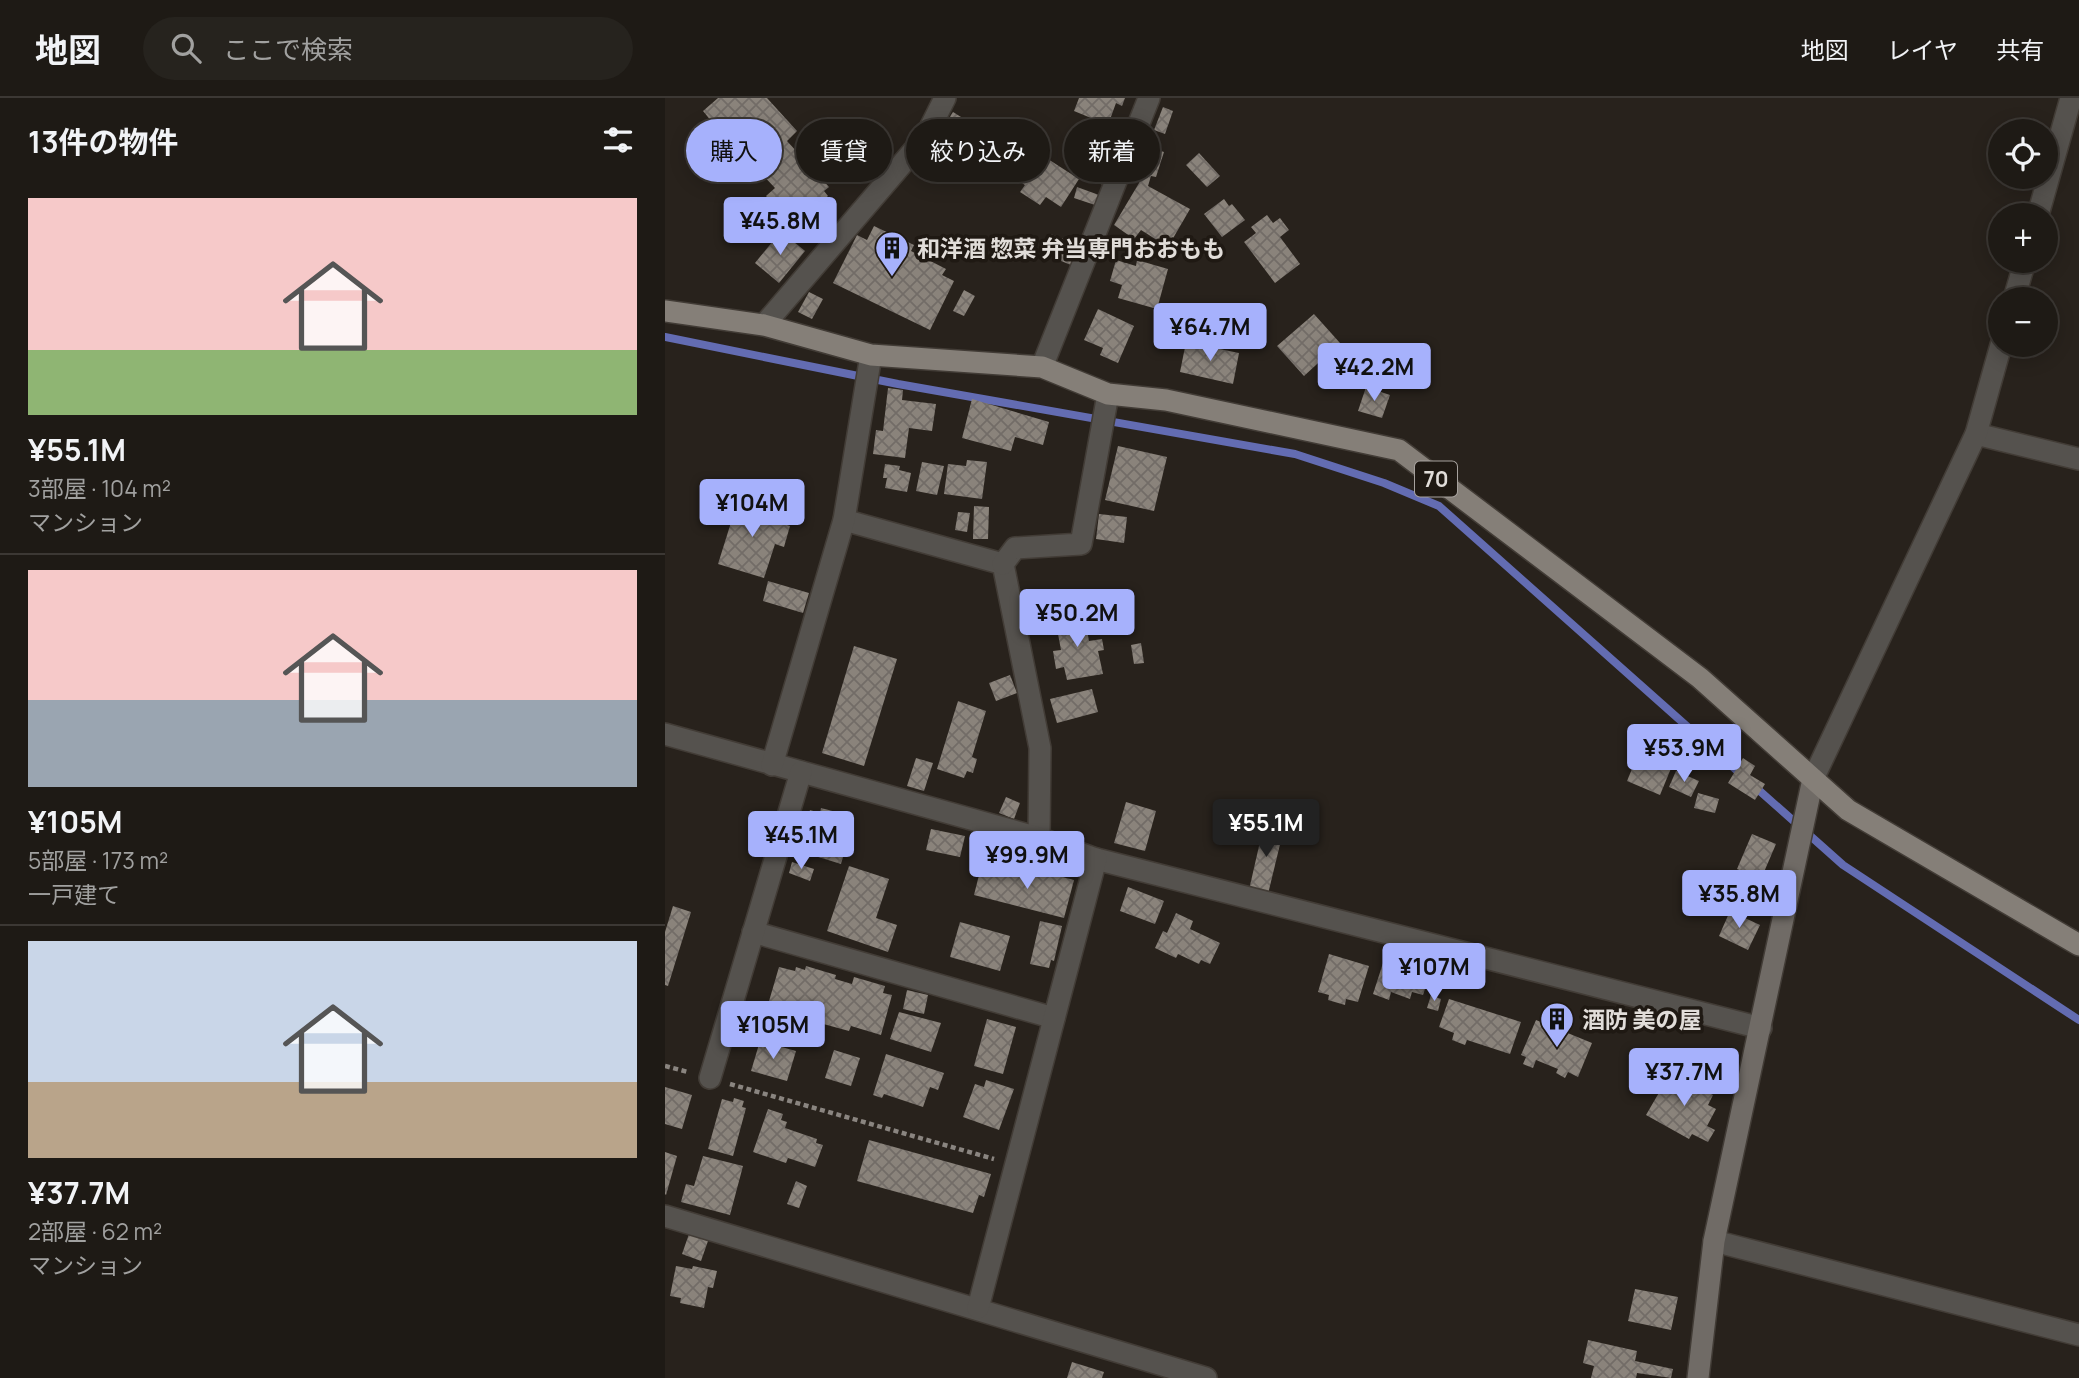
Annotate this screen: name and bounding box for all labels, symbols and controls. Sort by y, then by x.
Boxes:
search box [143,17,633,80]
text: 地図 [35,27,101,72]
icon: search [167,29,205,67]
text: ここで検索 [223,31,353,67]
text: 地図 [1801,33,1849,66]
text: レイヤ [1887,33,1958,66]
text: 共有 [1996,33,2044,66]
chip: 購入 [686,119,782,182]
chip: 賃貸 [796,119,892,182]
chip: 絞り込み [906,119,1050,182]
chip: 新着 [1064,119,1160,182]
map controls [1988,119,2058,357]
button: locate [1988,119,2058,189]
text: 13件の物件 [28,121,179,162]
icon: filters [599,121,637,159]
pin: ¥45.8M [723,198,837,257]
button: + [1988,203,2058,273]
text: ¥45.8M [740,204,820,236]
building icon: 和洋酒 惣菜 弁当専門おおもも [873,229,911,278]
place label: 和洋酒 惣菜 弁当専門おおもも [917,232,1225,264]
icon: home [270,243,396,369]
button: − [1988,287,2058,357]
pin: ¥64.7M [1153,303,1267,363]
text: ¥64.7M [1170,310,1250,342]
pin: ¥42.2M [1317,344,1431,403]
text: ¥42.2M [1334,350,1414,382]
text: ¥55.1M [28,429,126,470]
road number: 70 [1415,462,1457,496]
text: 3部屋 · 104 m² [28,472,171,504]
pin: ¥104M [703,480,801,539]
text: ¥104M [716,486,788,518]
text: マンション [28,506,143,538]
pin: ¥50.2M [1020,589,1134,649]
text: ¥50.2M [1035,596,1119,628]
icon: home [270,615,396,741]
pin: ¥53.9M [1627,724,1741,784]
text: ¥53.9M [1643,731,1725,763]
pin: ¥55.1M [1209,800,1323,859]
text: ¥105M [28,801,122,842]
text: ¥55.1M [1229,806,1303,838]
pin: ¥45.1M [744,812,858,871]
text: ¥45.1M [764,818,838,850]
pin: ¥99.9M [970,832,1084,891]
text: ¥99.9M [985,838,1069,870]
text: 5部屋 · 173 m² [28,844,168,876]
pin: ¥35.8M [1682,870,1796,930]
text: ¥35.8M [1698,877,1780,909]
text: 一戸建て [28,878,120,910]
pin: ¥107M [1385,944,1483,1003]
text: ¥107M [1398,950,1470,982]
icon: home [270,986,396,1112]
building icon: 酒防 美の屋 [1538,1000,1576,1049]
pin: ¥105M [724,1002,822,1061]
place label: 酒防 美の屋 [1582,1003,1702,1035]
text: ¥105M [737,1008,809,1040]
pin: ¥37.7M [1627,1048,1741,1108]
text: ¥37.7M [1645,1055,1723,1087]
text: ¥37.7M [28,1172,130,1213]
text: 2部屋 · 62 m² [28,1215,162,1247]
text: マンション [28,1249,143,1281]

